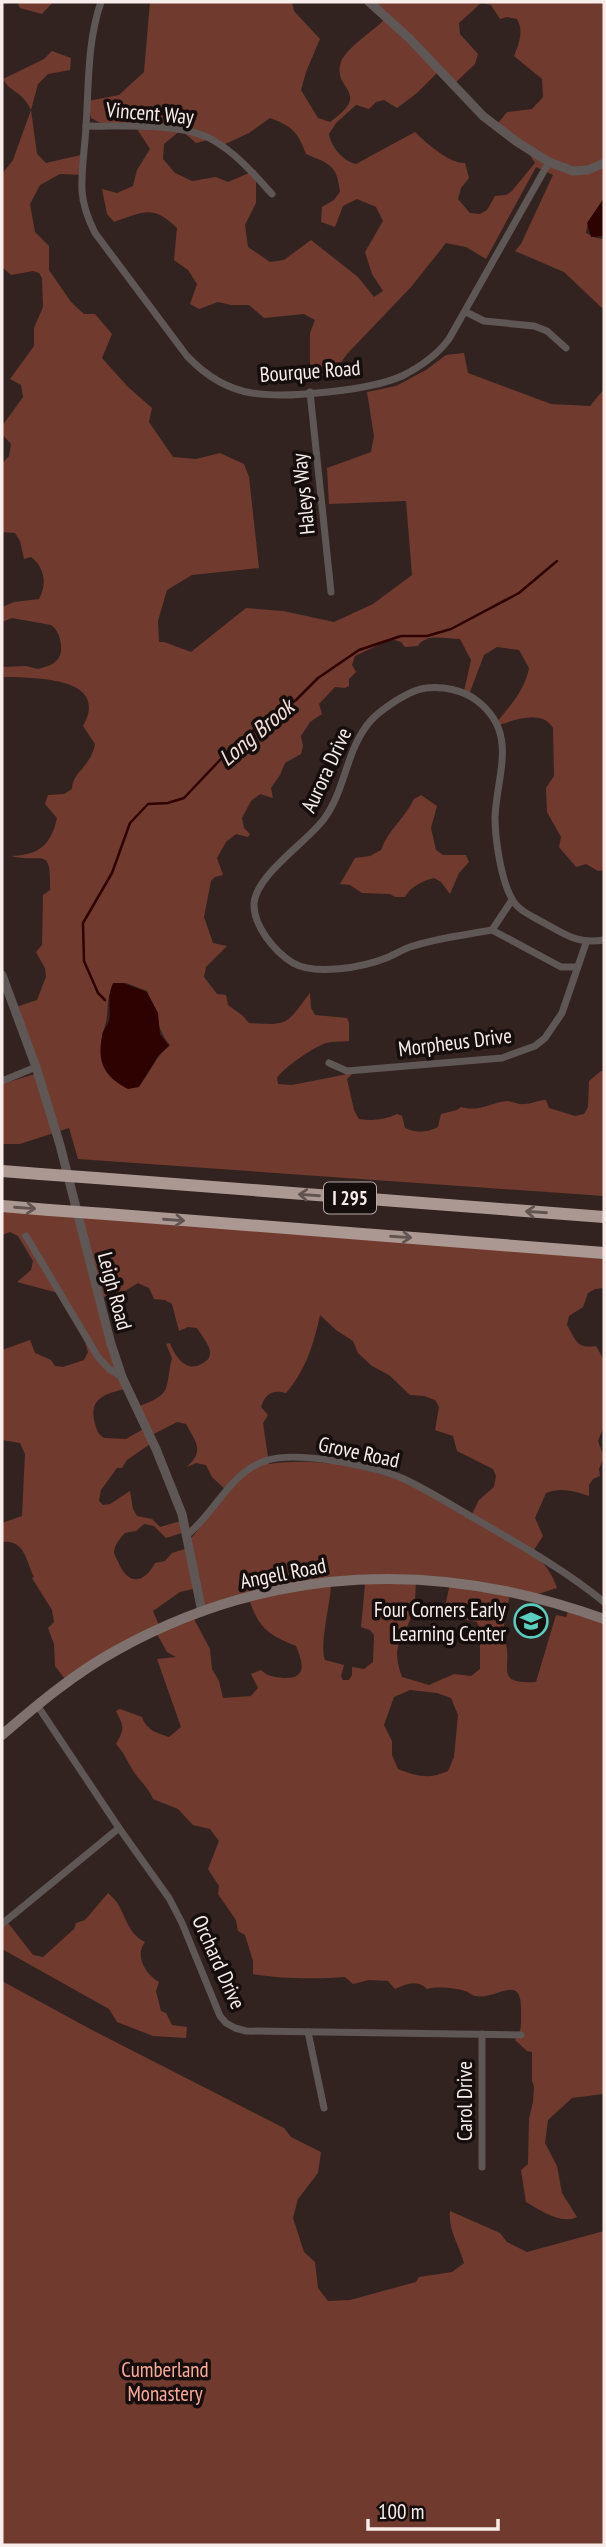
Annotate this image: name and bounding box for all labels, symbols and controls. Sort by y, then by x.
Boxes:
street label: Vincent Way [104,96,195,130]
street label: Bourque Road [259,354,361,388]
street label: Haleys Way [285,452,321,536]
water label: Long Brook [212,690,302,772]
street label: Aurora Drive [295,723,357,817]
street label: Morpheus Drive [397,1022,513,1062]
road number: I 295 [324,1182,376,1214]
one-way arrow [298,1188,321,1201]
one-way arrow [14,1202,36,1215]
one-way arrow [525,1205,548,1218]
one-way arrow [162,1214,185,1227]
one-way arrow [389,1231,412,1244]
street label: Leigh Road [92,1249,138,1333]
street label: Grove Road [316,1430,402,1474]
street label: Angell Road [238,1551,328,1595]
place label: Four Corners Early Learning Center [374,1596,506,1647]
school or university icon: Four Corners Early Learning Center [512,1602,550,1640]
street label: Orchard Drive [186,1911,252,2013]
street label: Carol Drive [451,2061,478,2141]
park label: Cumberland Monastery [121,2356,209,2407]
scale bar [368,2488,498,2532]
text: 100 m [378,2498,424,2525]

